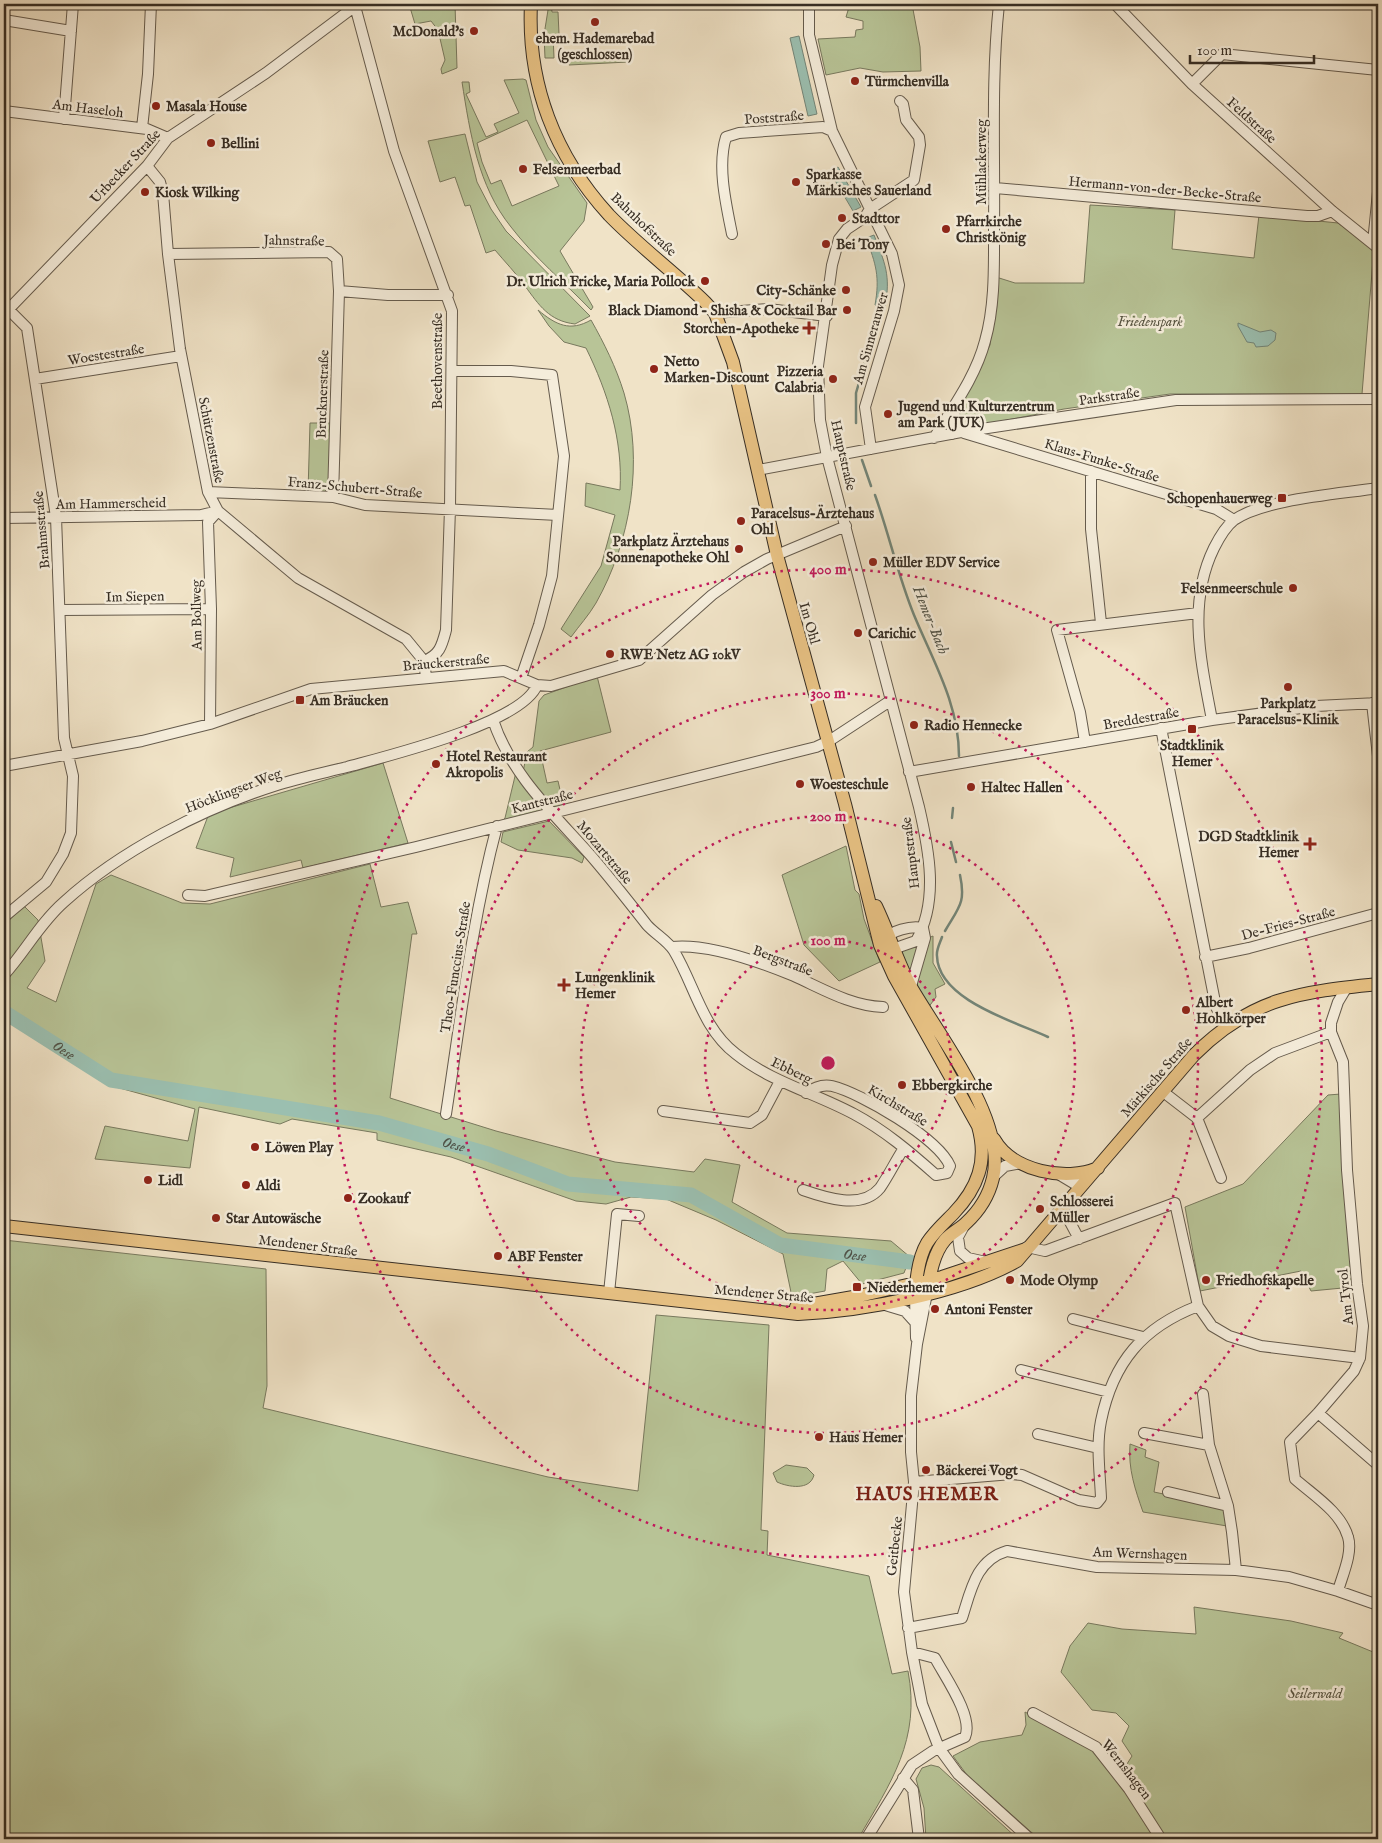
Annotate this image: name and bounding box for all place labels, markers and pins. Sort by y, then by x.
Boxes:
marker: ehem. Hademarebad (geschlossen) [589,16,601,28]
place label: McDonald's [393,23,464,41]
marker: McDonald's [468,25,480,37]
place label: ehem. Hademarebad (geschlossen) [536,30,655,64]
place label: Türmchenvilla [864,73,950,91]
marker: Türmchenvilla [849,75,861,87]
place label: Masala House [166,98,248,116]
marker: Masala House [150,100,162,112]
place label: Bellini [221,135,260,153]
marker: Bellini [205,137,217,149]
place label: Felsenmeerbad [533,161,621,179]
marker: Felsenmeerbad [517,163,529,175]
place label: Sparkasse Märkisches Sauerland [806,166,932,200]
marker: Sparkasse Märkisches Sauerland [790,176,802,188]
place label: Kiosk Wilking [155,184,240,202]
marker: Kiosk Wilking [139,186,151,198]
place label: Stadttor [852,210,901,228]
marker: Stadttor [836,212,848,224]
place label: Pfarrkirche Christkönig [956,213,1027,247]
marker: Pfarrkirche Christkönig [940,223,952,235]
place label: Bei Tony [836,236,890,254]
marker: Bei Tony [820,238,832,250]
place label: Dr. Ulrich Fricke, Maria Pollock [506,273,695,291]
marker: Dr. Ulrich Fricke, Maria Pollock [699,275,711,287]
place label: City-Schänke [756,282,837,300]
marker: City-Schänke [840,284,852,296]
place label: Black Diamond - Shisha & Cocktail Bar [608,302,838,320]
marker: Black Diamond - Shisha & Cocktail Bar [841,304,853,316]
place label: Storchen-Apotheke [684,320,800,338]
marker: Storchen-Apotheke [803,322,815,334]
place label: Netto Marken-Discount [663,353,769,387]
marker: Netto Marken-Discount [648,363,660,375]
place label: Pizzeria Calabria [775,363,824,397]
marker: Pizzeria Calabria [827,373,839,385]
place label: Jugend und Kulturzentrum am Park (JUK) [896,398,1055,432]
marker: Jugend und Kulturzentrum am Park (JUK) [882,408,894,420]
place label: Schopenhauerweg [1167,490,1273,508]
marker: Schopenhauerweg [1276,492,1288,504]
place label: Paracelsus-Ärztehaus Ohl [751,504,874,539]
marker: Paracelsus-Ärztehaus Ohl [735,515,747,527]
place label: Parkplatz Ärztehaus Sonnenapotheke Ohl [606,532,730,567]
marker: Parkplatz Ärztehaus Sonnenapotheke Ohl [733,543,745,555]
place label: Müller EDV Service [883,554,1000,572]
marker: Müller EDV Service [867,556,879,568]
place label: Felsenmeerschule [1181,580,1284,598]
marker: Felsenmeerschule [1287,582,1299,594]
place label: Carichic [868,625,916,643]
marker: Carichic [852,627,864,639]
place label: RWE Netz AG 10kV [620,646,741,664]
marker: RWE Netz AG 10kV [604,648,616,660]
marker: Parkplatz Paracelsus-Klinik [1282,681,1294,693]
place label: Am Bräucken [309,692,389,710]
marker: Am Bräucken [294,694,306,706]
place label: Parkplatz Paracelsus-Klinik [1237,695,1339,729]
place label: Radio Hennecke [924,717,1022,735]
marker: Radio Hennecke [908,719,920,731]
marker: Stadtklinik Hemer [1186,723,1198,735]
place label: Stadtklinik Hemer [1160,737,1225,771]
place label: Hotel Restaurant Akropolis [445,748,547,782]
marker: Hotel Restaurant Akropolis [430,758,442,770]
place label: Woesteschule [809,776,889,794]
marker: Woesteschule [794,778,806,790]
place label: Haltec Hallen [981,779,1063,797]
marker: Haltec Hallen [965,781,977,793]
place label: DGD Stadtklinik Hemer [1198,828,1300,862]
marker: DGD Stadtklinik Hemer [1303,837,1317,851]
place label: Lungenklinik Hemer [575,969,655,1003]
marker: Lungenklinik Hemer [557,978,571,992]
place label: Albert Hohlkörper [1195,994,1267,1028]
marker: Albert Hohlkörper [1180,1004,1192,1016]
centre of rings [819,1054,837,1072]
place label: Ebbergkirche [912,1077,993,1095]
marker: Ebbergkirche [896,1079,908,1091]
place label: Löwen Play [265,1139,334,1157]
marker: Löwen Play [249,1141,261,1153]
place label: Lidl [158,1172,184,1190]
marker: Lidl [142,1174,154,1186]
place label: Aldi [255,1177,281,1195]
marker: Aldi [240,1179,252,1191]
place label: Zookauf [358,1190,412,1208]
marker: Zookauf [342,1192,354,1204]
place label: Schlosserei Müller [1050,1193,1114,1227]
marker: Schlosserei Müller [1034,1203,1046,1215]
place label: Star Autowäsche [226,1210,322,1228]
marker: Star Autowäsche [210,1212,222,1224]
place label: ABF Fenster [507,1248,583,1266]
marker: ABF Fenster [492,1250,504,1262]
place label: Mode Olymp [1020,1272,1098,1290]
place label: Friedhofskapelle [1216,1272,1314,1290]
marker: Mode Olymp [1004,1274,1016,1286]
marker: Friedhofskapelle [1200,1274,1212,1286]
place label: Niederhemer [866,1279,945,1297]
marker: Niederhemer [851,1281,863,1293]
place label: Antoni Fenster [944,1301,1033,1319]
marker: Antoni Fenster [929,1303,941,1315]
place label: Haus Hemer [829,1429,904,1447]
marker: Haus Hemer [813,1431,825,1443]
place label: Bäckerei Vogt [936,1462,1018,1480]
marker: Bäckerei Vogt [920,1464,932,1476]

